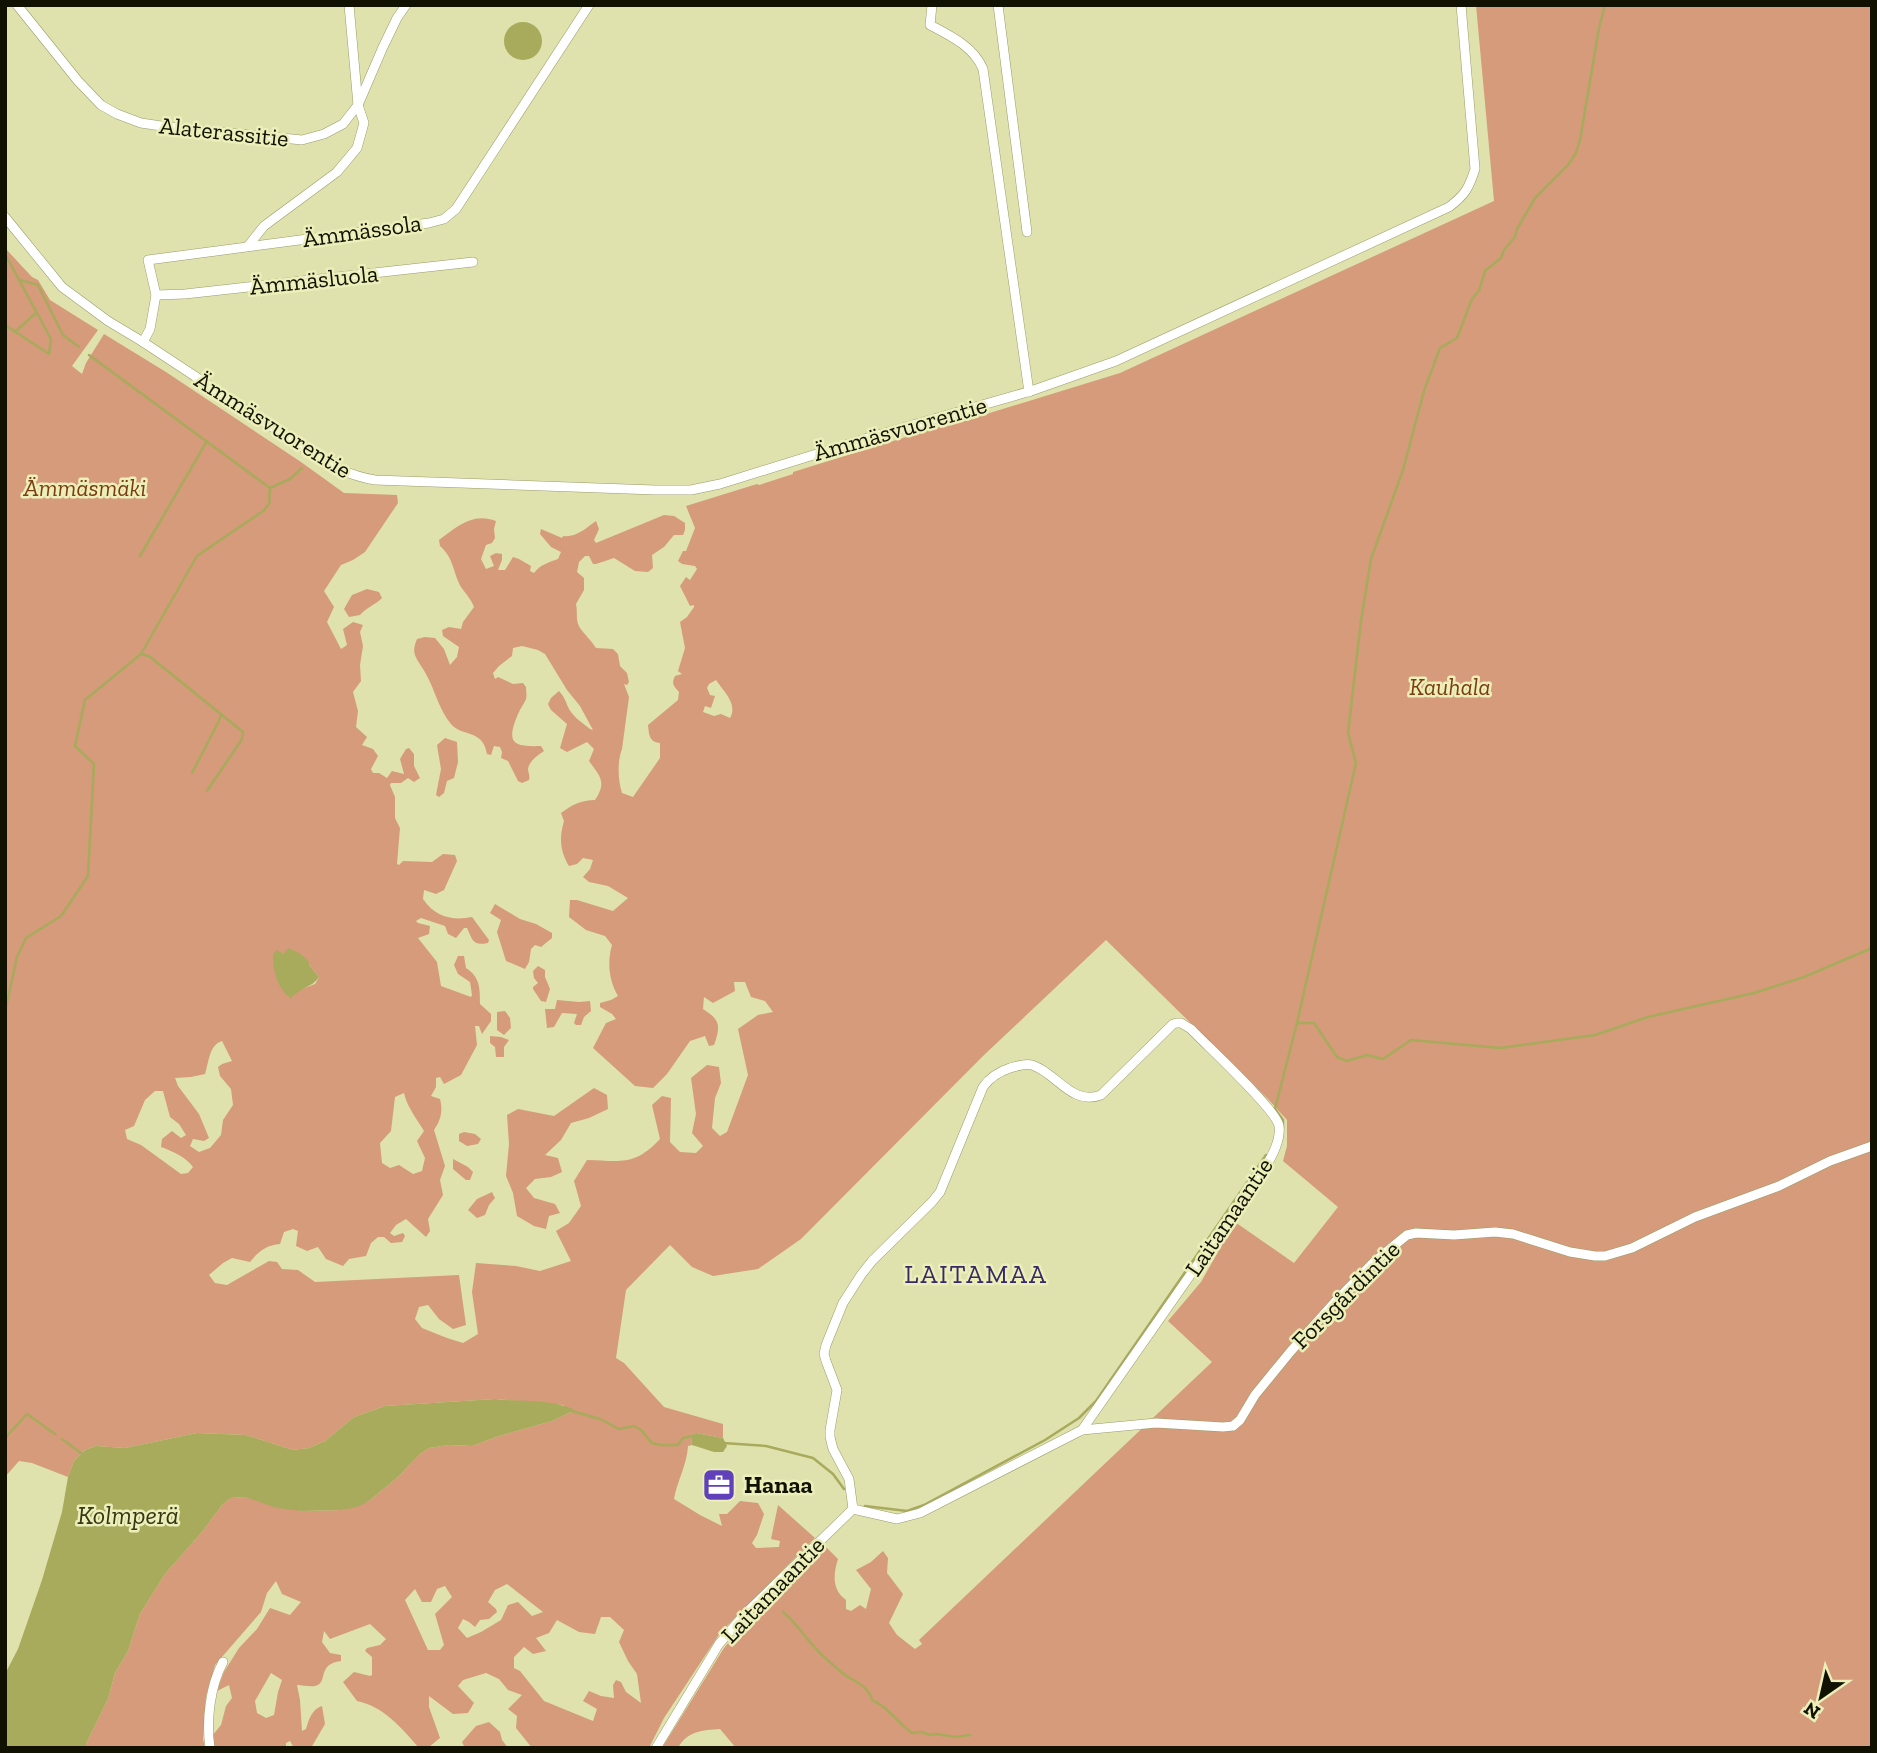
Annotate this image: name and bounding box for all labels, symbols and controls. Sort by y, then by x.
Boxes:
street label: Alaterassitie [158,110,290,153]
street label: Ämmässola [301,208,424,253]
street label: Ämmäsluola [248,258,380,301]
street label: Ämmäsvuorentie [190,365,357,484]
street label: Ämmäsvuorentie [810,390,990,467]
park label: Ämmäsmäki [23,473,146,502]
park label: Kauhala [1409,672,1491,701]
street label: Laitamaantie [1178,1152,1279,1281]
street label: Forsgårdintie [1285,1234,1406,1355]
district label: LAITAMAA [904,1258,1048,1290]
office icon: Hanaa [700,1466,738,1504]
place label: Hanaa [744,1470,813,1499]
water label: Kolmperä [77,1499,179,1531]
street label: Laitamaantie [715,1531,830,1649]
north arrow [1786,1662,1856,1732]
text: N [1799,1697,1824,1724]

